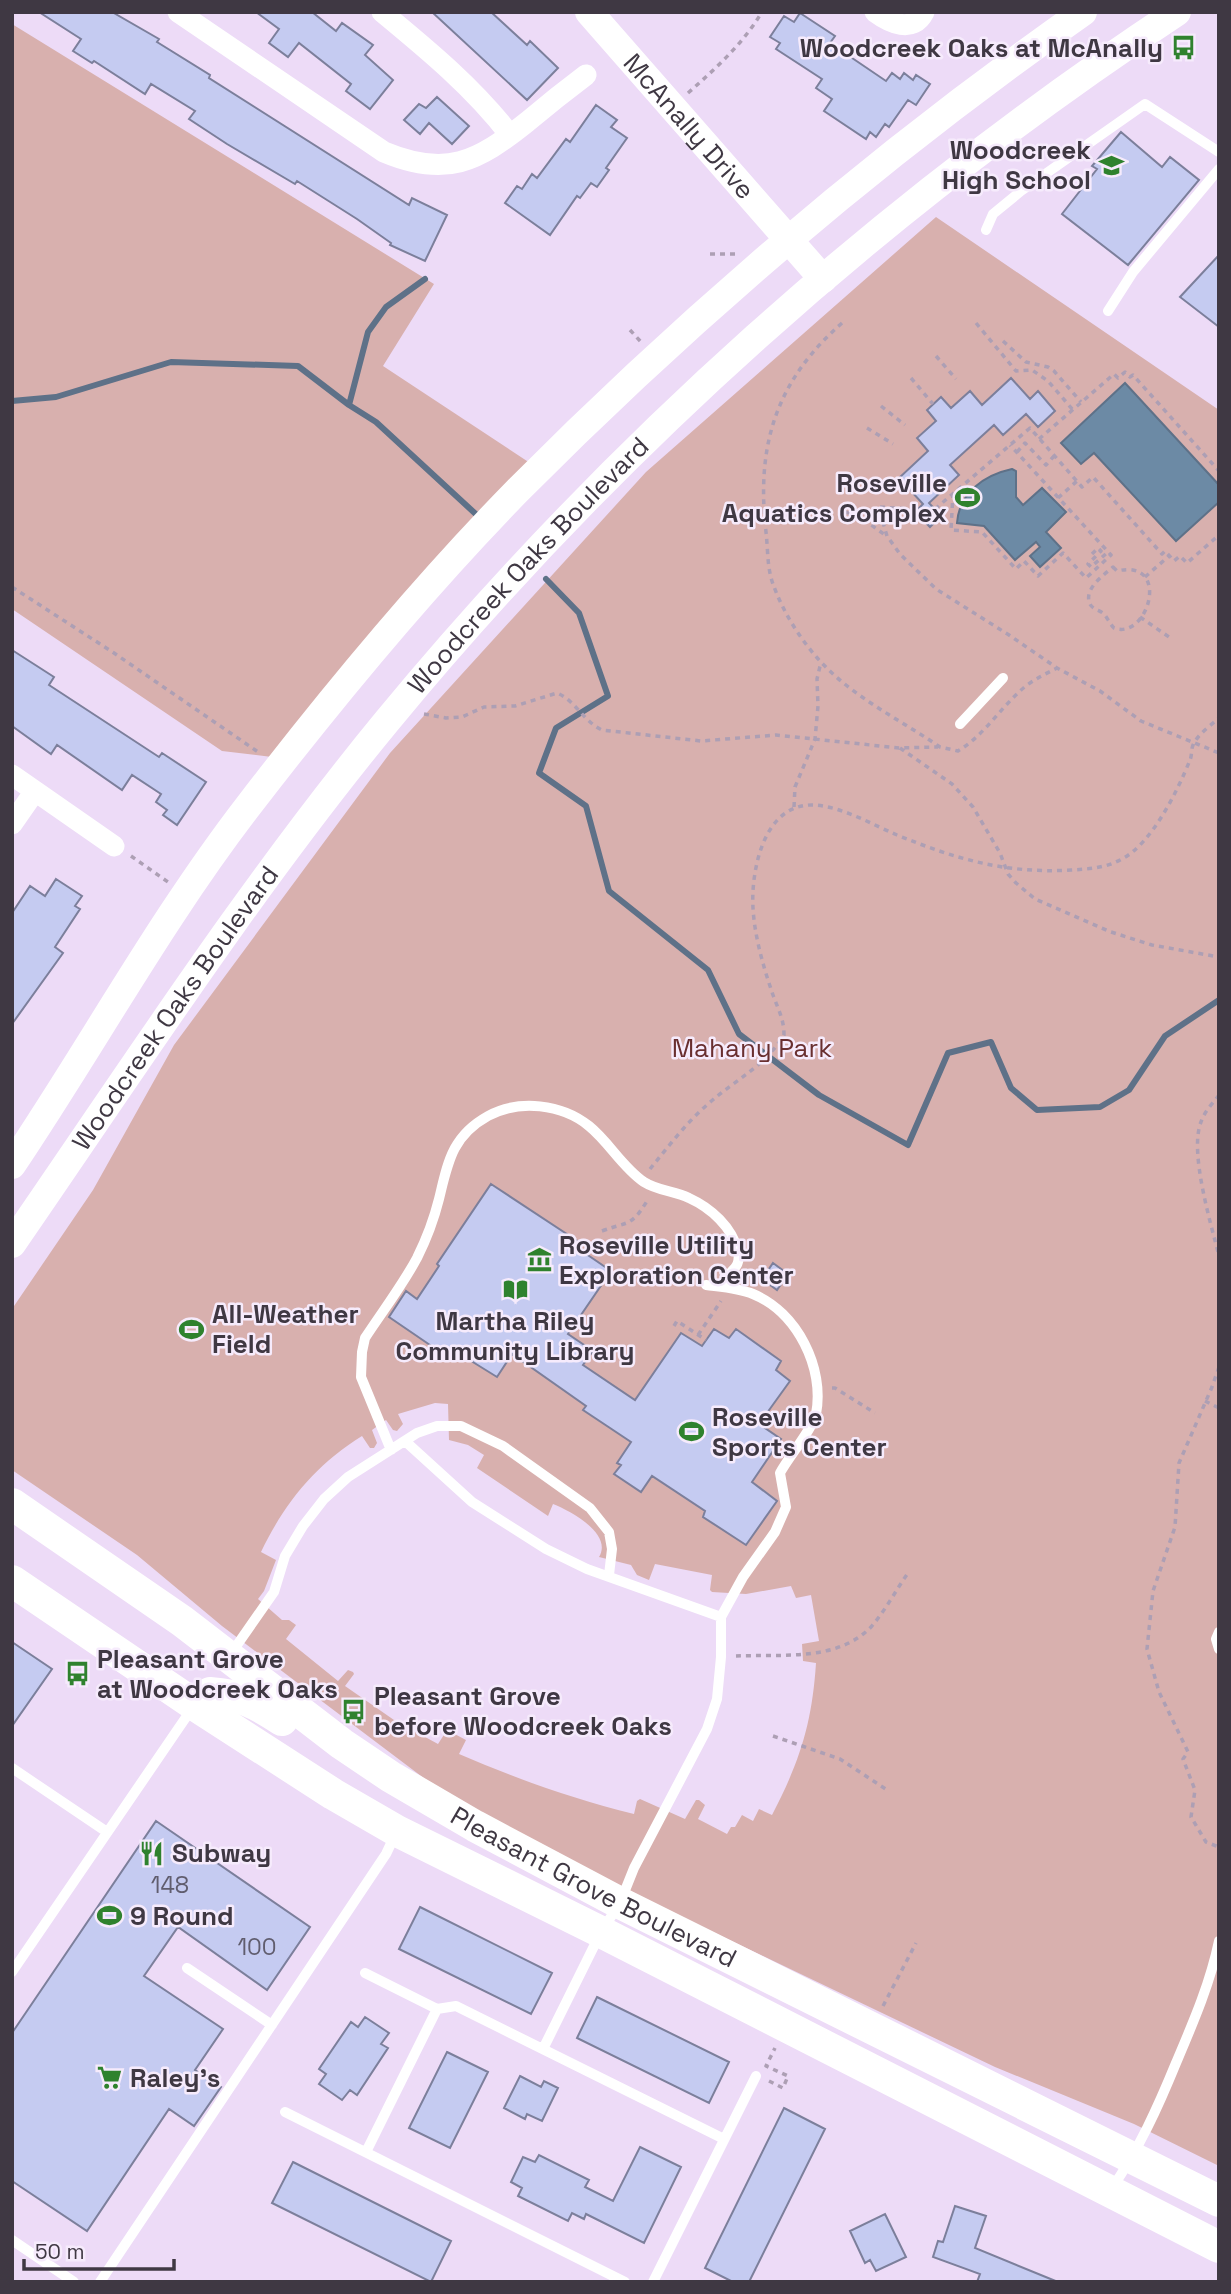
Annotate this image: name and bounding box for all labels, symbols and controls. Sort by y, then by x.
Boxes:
place label: Woodcreek Oaks at McAnally [800,31,1163,65]
bus stop icon: Woodcreek Oaks at McAnally [1169,34,1197,62]
street label: McAnally Drive [616,46,762,206]
place label: Woodcreek High School [942,133,1091,197]
school or university icon: Woodcreek High School [1097,151,1125,179]
street label: Woodcreek Oaks Boulevard [400,429,656,701]
place label: Roseville Aquatics Complex [722,466,947,530]
sports icon: Roseville Aquatics Complex [953,484,981,512]
street label: Woodcreek Oaks Boulevard [64,859,286,1157]
park label: Mahany Park [672,1031,832,1065]
place label: Roseville Utility Exploration Center [559,1228,794,1292]
museum icon: Roseville Utility Exploration Center [525,1246,553,1274]
library icon: Martha Riley Community Library [501,1275,529,1303]
place label: All-Weather Field [212,1297,359,1361]
place label: Martha Riley Community Library [395,1304,635,1368]
sports icon: All-Weather Field [178,1315,206,1343]
place label: Roseville Sports Center [712,1400,887,1464]
sports icon: Roseville Sports Center [678,1418,706,1446]
place label: Pleasant Grove at Woodcreek Oaks [97,1642,338,1706]
bus stop icon: Pleasant Grove at Woodcreek Oaks [63,1660,91,1688]
place label: Pleasant Grove before Woodcreek Oaks [374,1679,672,1743]
bus stop icon: Pleasant Grove before Woodcreek Oaks [340,1697,368,1725]
street label: Pleasant Grove Boulevard [444,1799,742,1975]
place label: Subway [172,1836,271,1870]
restaurant icon: Subway [138,1839,166,1867]
house number: 148 [151,1870,189,1900]
place label: 9 Round [130,1899,234,1933]
sports icon: 9 Round [96,1902,124,1930]
house number: 100 [237,1932,277,1962]
place label: Raley's [130,2061,220,2095]
supermarket icon: Raley's [96,2064,124,2092]
scale bar [24,2228,175,2272]
text: 50 m [35,2238,85,2265]

